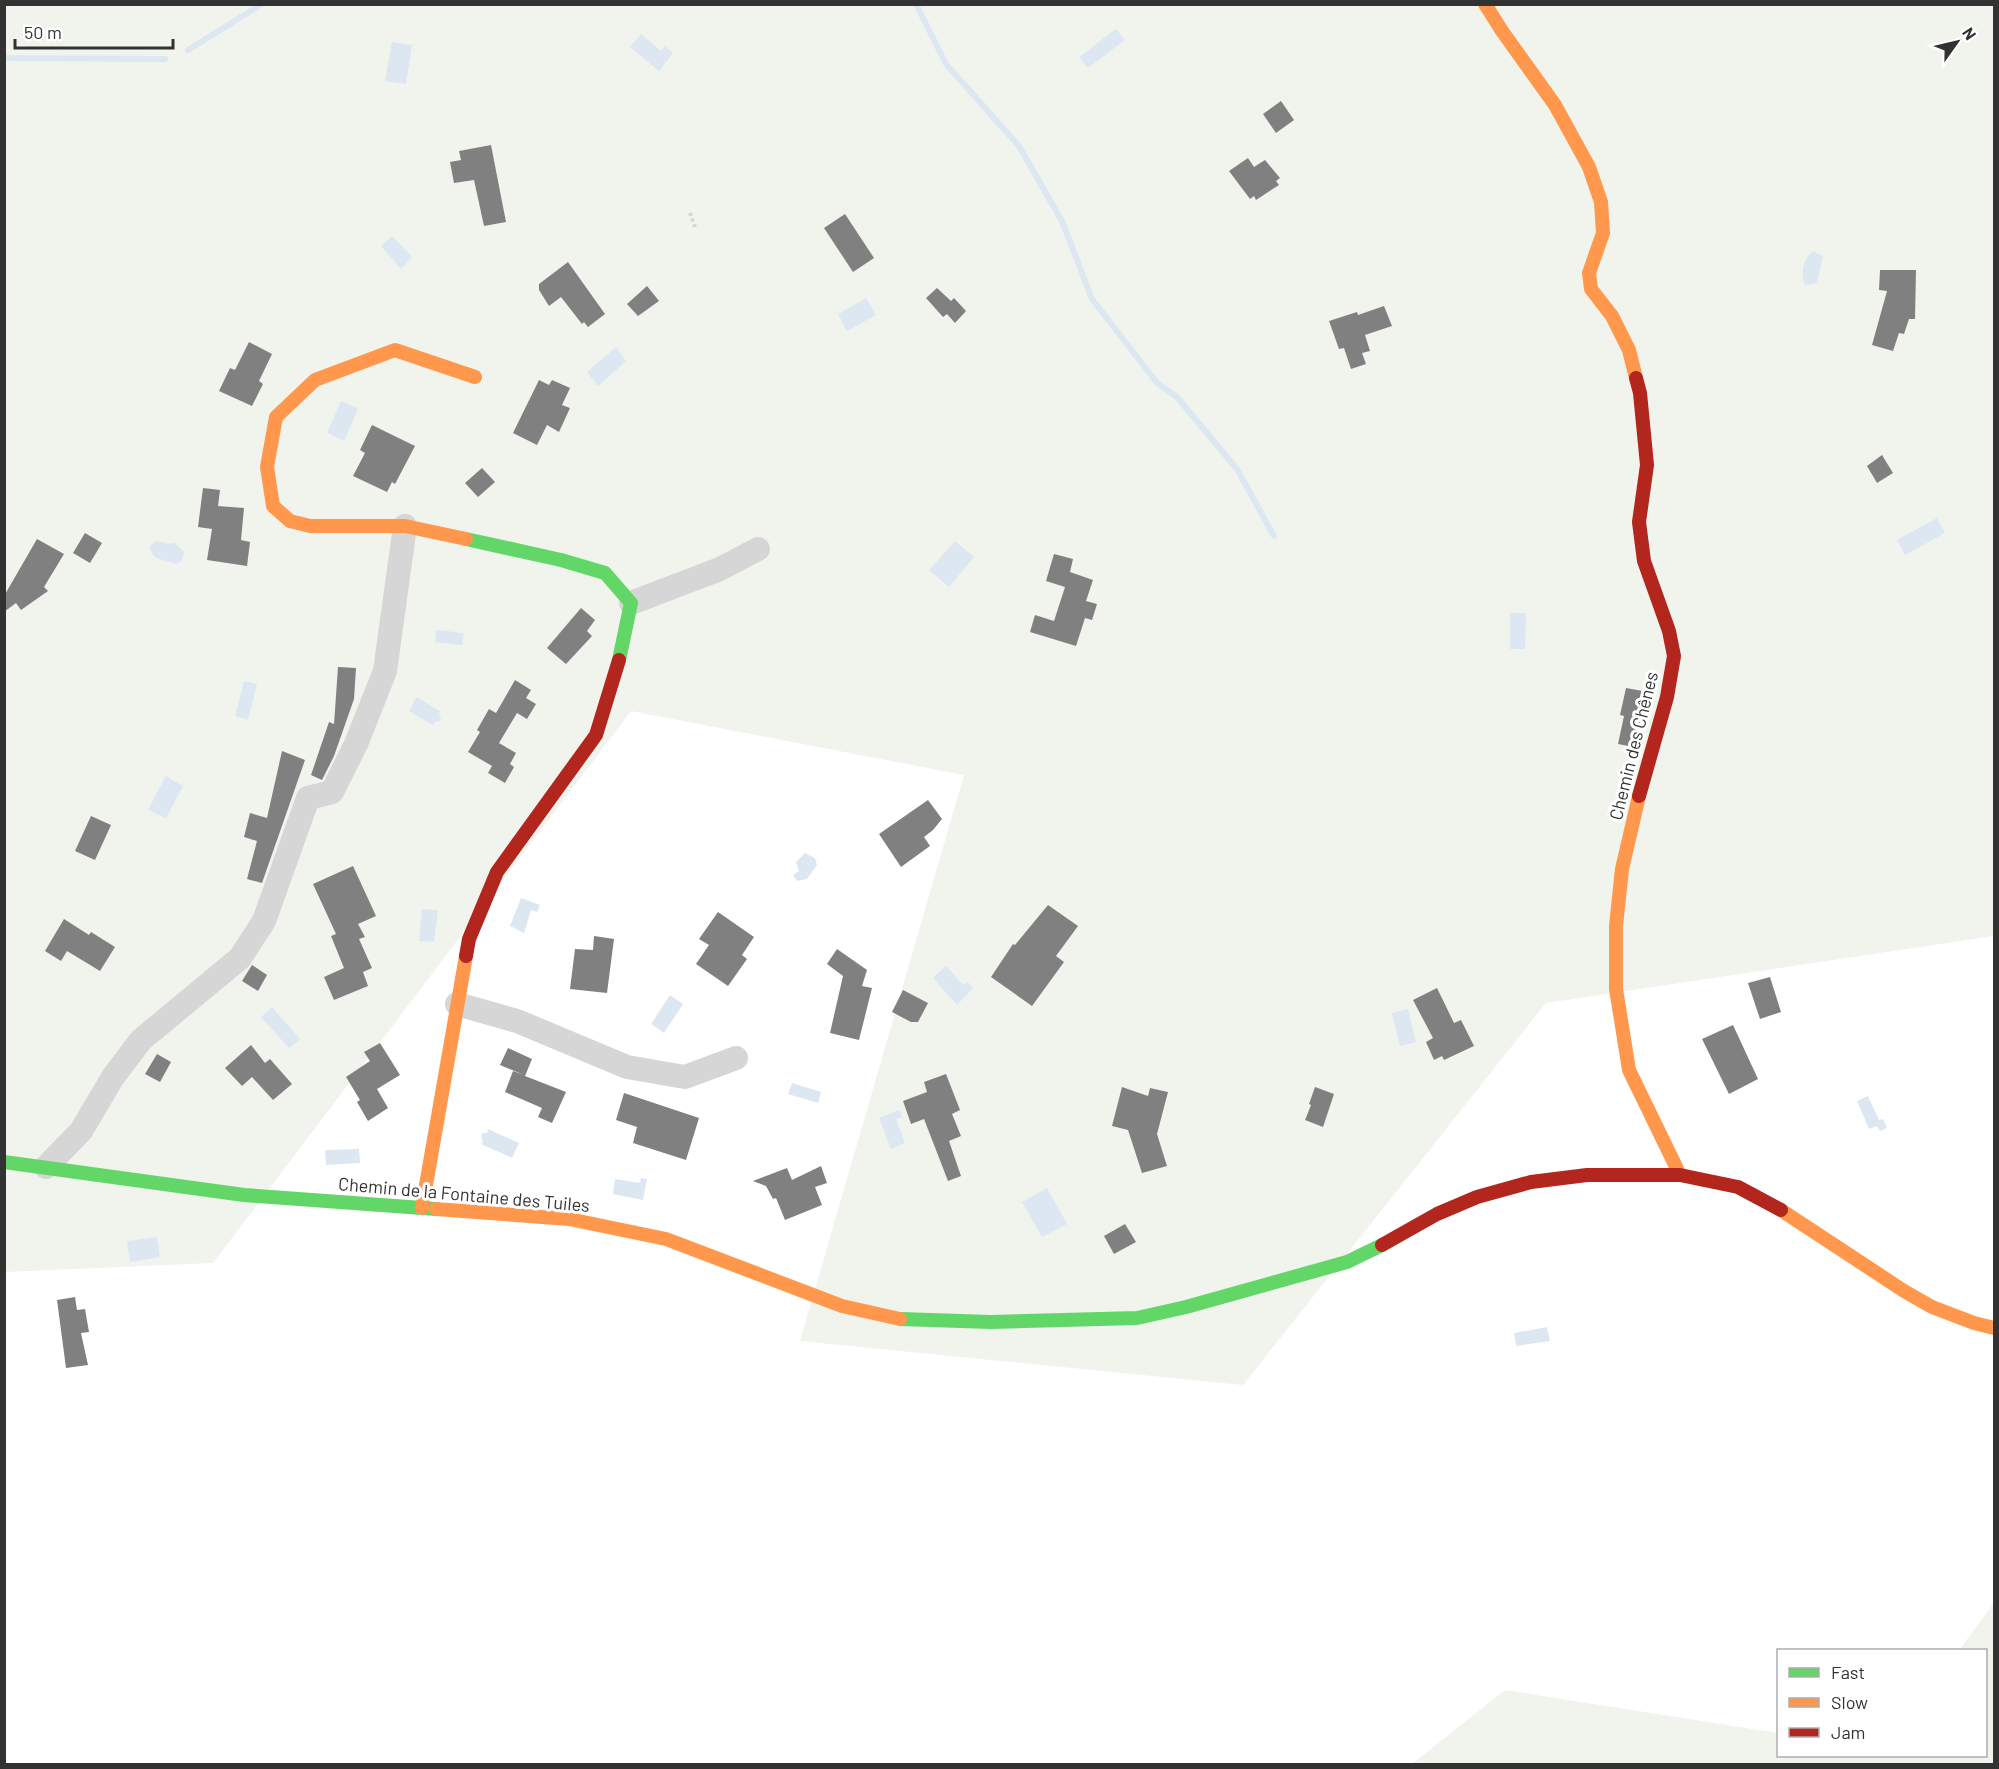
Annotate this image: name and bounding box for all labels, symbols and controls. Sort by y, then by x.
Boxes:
scale bar [15,12,172,50]
north arrow [1927,12,1987,72]
text: 50 m [24,21,62,43]
text: N [1959,24,1981,43]
street label: Chemin des Chênes [1604,669,1662,822]
street label: Chemin de la Fontaine des Tuiles [337,1172,591,1216]
legend [1777,1649,1987,1757]
text: Fast [1831,1661,1865,1683]
text: Slow [1831,1691,1868,1713]
text: Jam [1831,1721,1865,1743]

